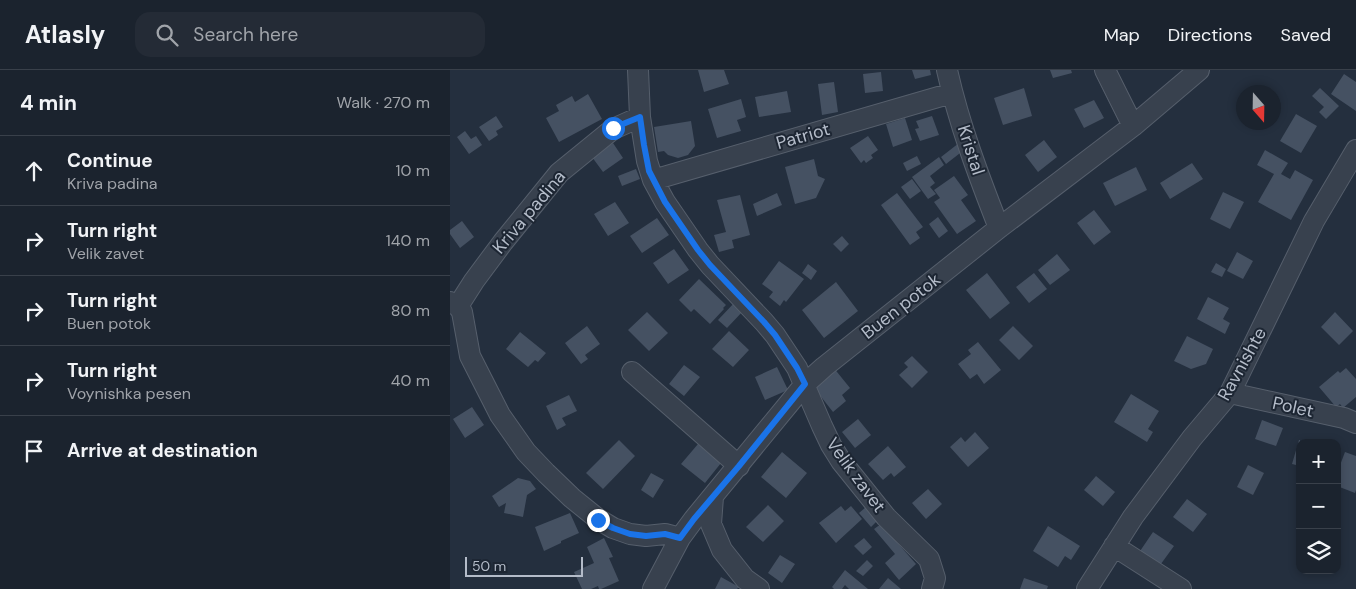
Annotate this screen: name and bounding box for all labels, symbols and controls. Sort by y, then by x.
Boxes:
search box [135,12,485,57]
text: Atlasly [25,19,105,50]
icon: search [153,21,181,49]
text: Search here [193,22,298,47]
text: Map [1104,23,1140,47]
text: Directions [1168,23,1253,47]
text: Saved [1281,23,1331,47]
north arrow [1236,85,1281,130]
text: 4 min [20,89,77,117]
text: Walk · 270 m [337,92,430,113]
route start [602,117,625,140]
street label: Patriot [773,117,833,155]
street label: Kristal [952,122,990,178]
text: Continue [67,148,153,173]
icon: ahead [20,157,48,185]
text: 10 m [396,160,430,181]
street label: Kriva padina [487,165,571,259]
text: Kriva padina [67,173,158,194]
text: Turn right [67,218,157,243]
icon: right [20,227,48,255]
text: 140 m [386,230,430,251]
text: Velik zavet [67,243,144,264]
street label: Buen potok [856,267,946,345]
text: Turn right [67,288,157,313]
icon: right [20,297,48,325]
text: 80 m [391,300,430,321]
text: Buen potok [67,313,151,334]
street label: Ravnishte [1212,323,1272,405]
text: Turn right [67,358,157,383]
icon: right [20,367,48,395]
text: 40 m [391,370,430,391]
text: Voynishka pesen [67,383,191,404]
street label: Polet [1270,391,1316,423]
street label: Velik zavet [821,433,891,517]
icon: arrive [20,437,48,465]
text: Arrive at destination [67,438,258,463]
map controls [1296,439,1341,574]
button: + [1296,439,1341,484]
button: − [1296,484,1341,529]
route end [587,509,610,532]
button: layers [1296,529,1341,574]
scale bar [465,554,582,577]
text: 50 m [472,557,506,575]

